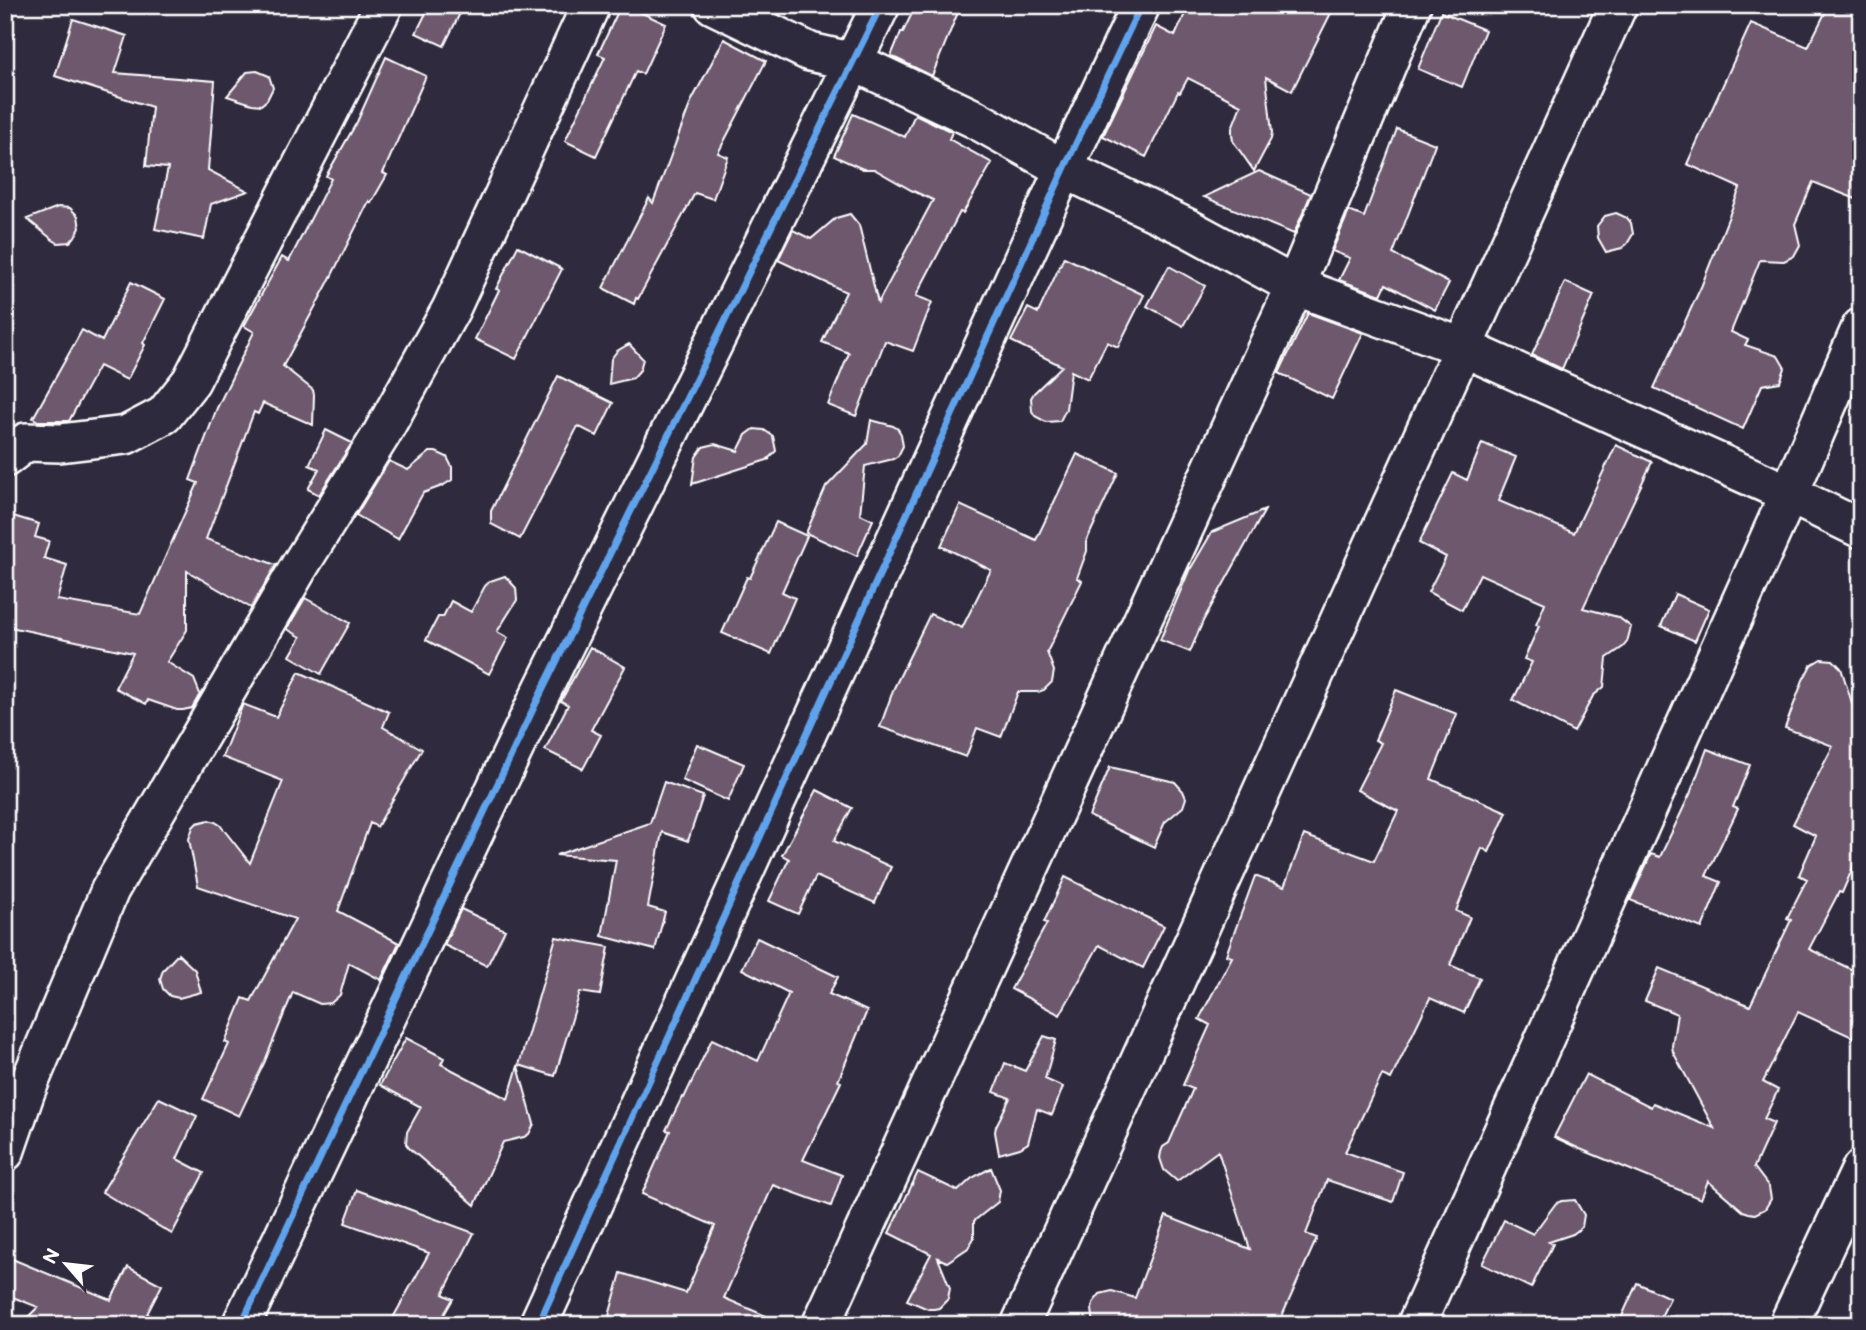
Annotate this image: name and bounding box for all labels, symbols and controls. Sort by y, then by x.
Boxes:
north arrow [32,1228,102,1298]
text: N [39,1245,66,1268]

